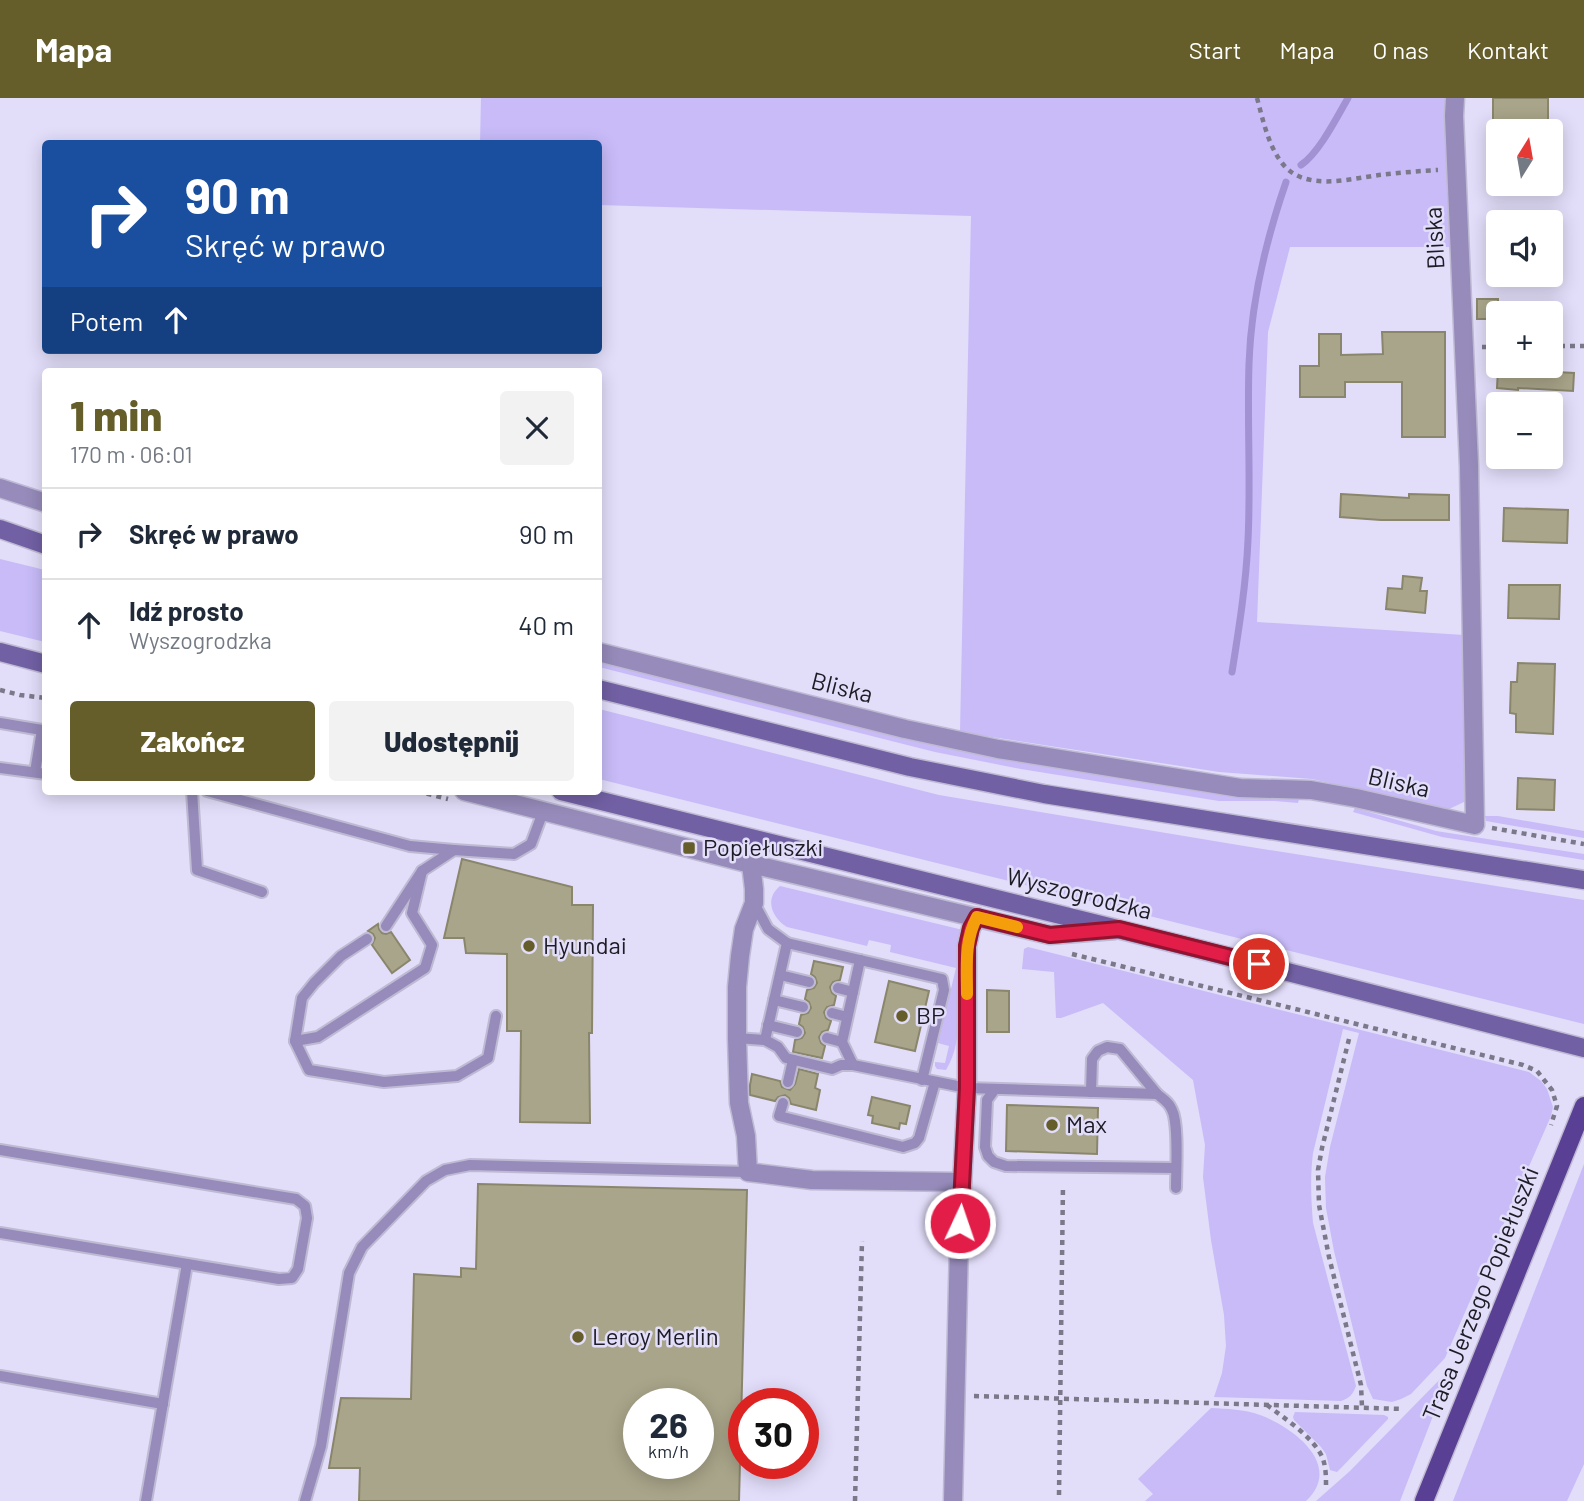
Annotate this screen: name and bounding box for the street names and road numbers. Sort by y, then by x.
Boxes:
street label: Bliska [1417,206,1450,270]
street label: Bliska [809,665,876,708]
street label: Bliska [1366,760,1433,803]
street label: Wyszogrodzka [1004,860,1155,925]
street label: Trasa Jerzego Popiełuszki [1415,1162,1544,1425]

